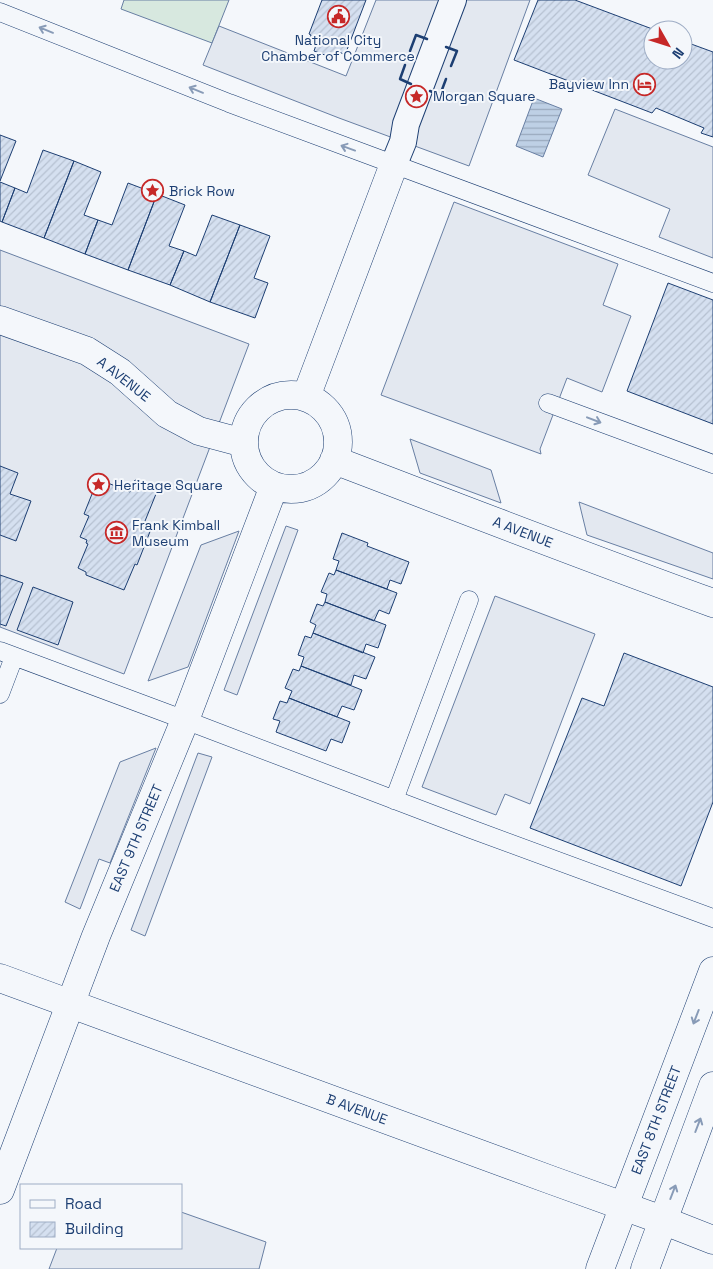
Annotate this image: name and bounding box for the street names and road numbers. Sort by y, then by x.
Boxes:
street label: A AVENUE [94,352,155,406]
street label: A AVENUE [490,512,556,552]
street label: EAST 9TH STREET [105,782,167,894]
street label: EAST 8TH STREET [627,1063,685,1177]
street label: B AVENUE [324,1090,390,1128]

